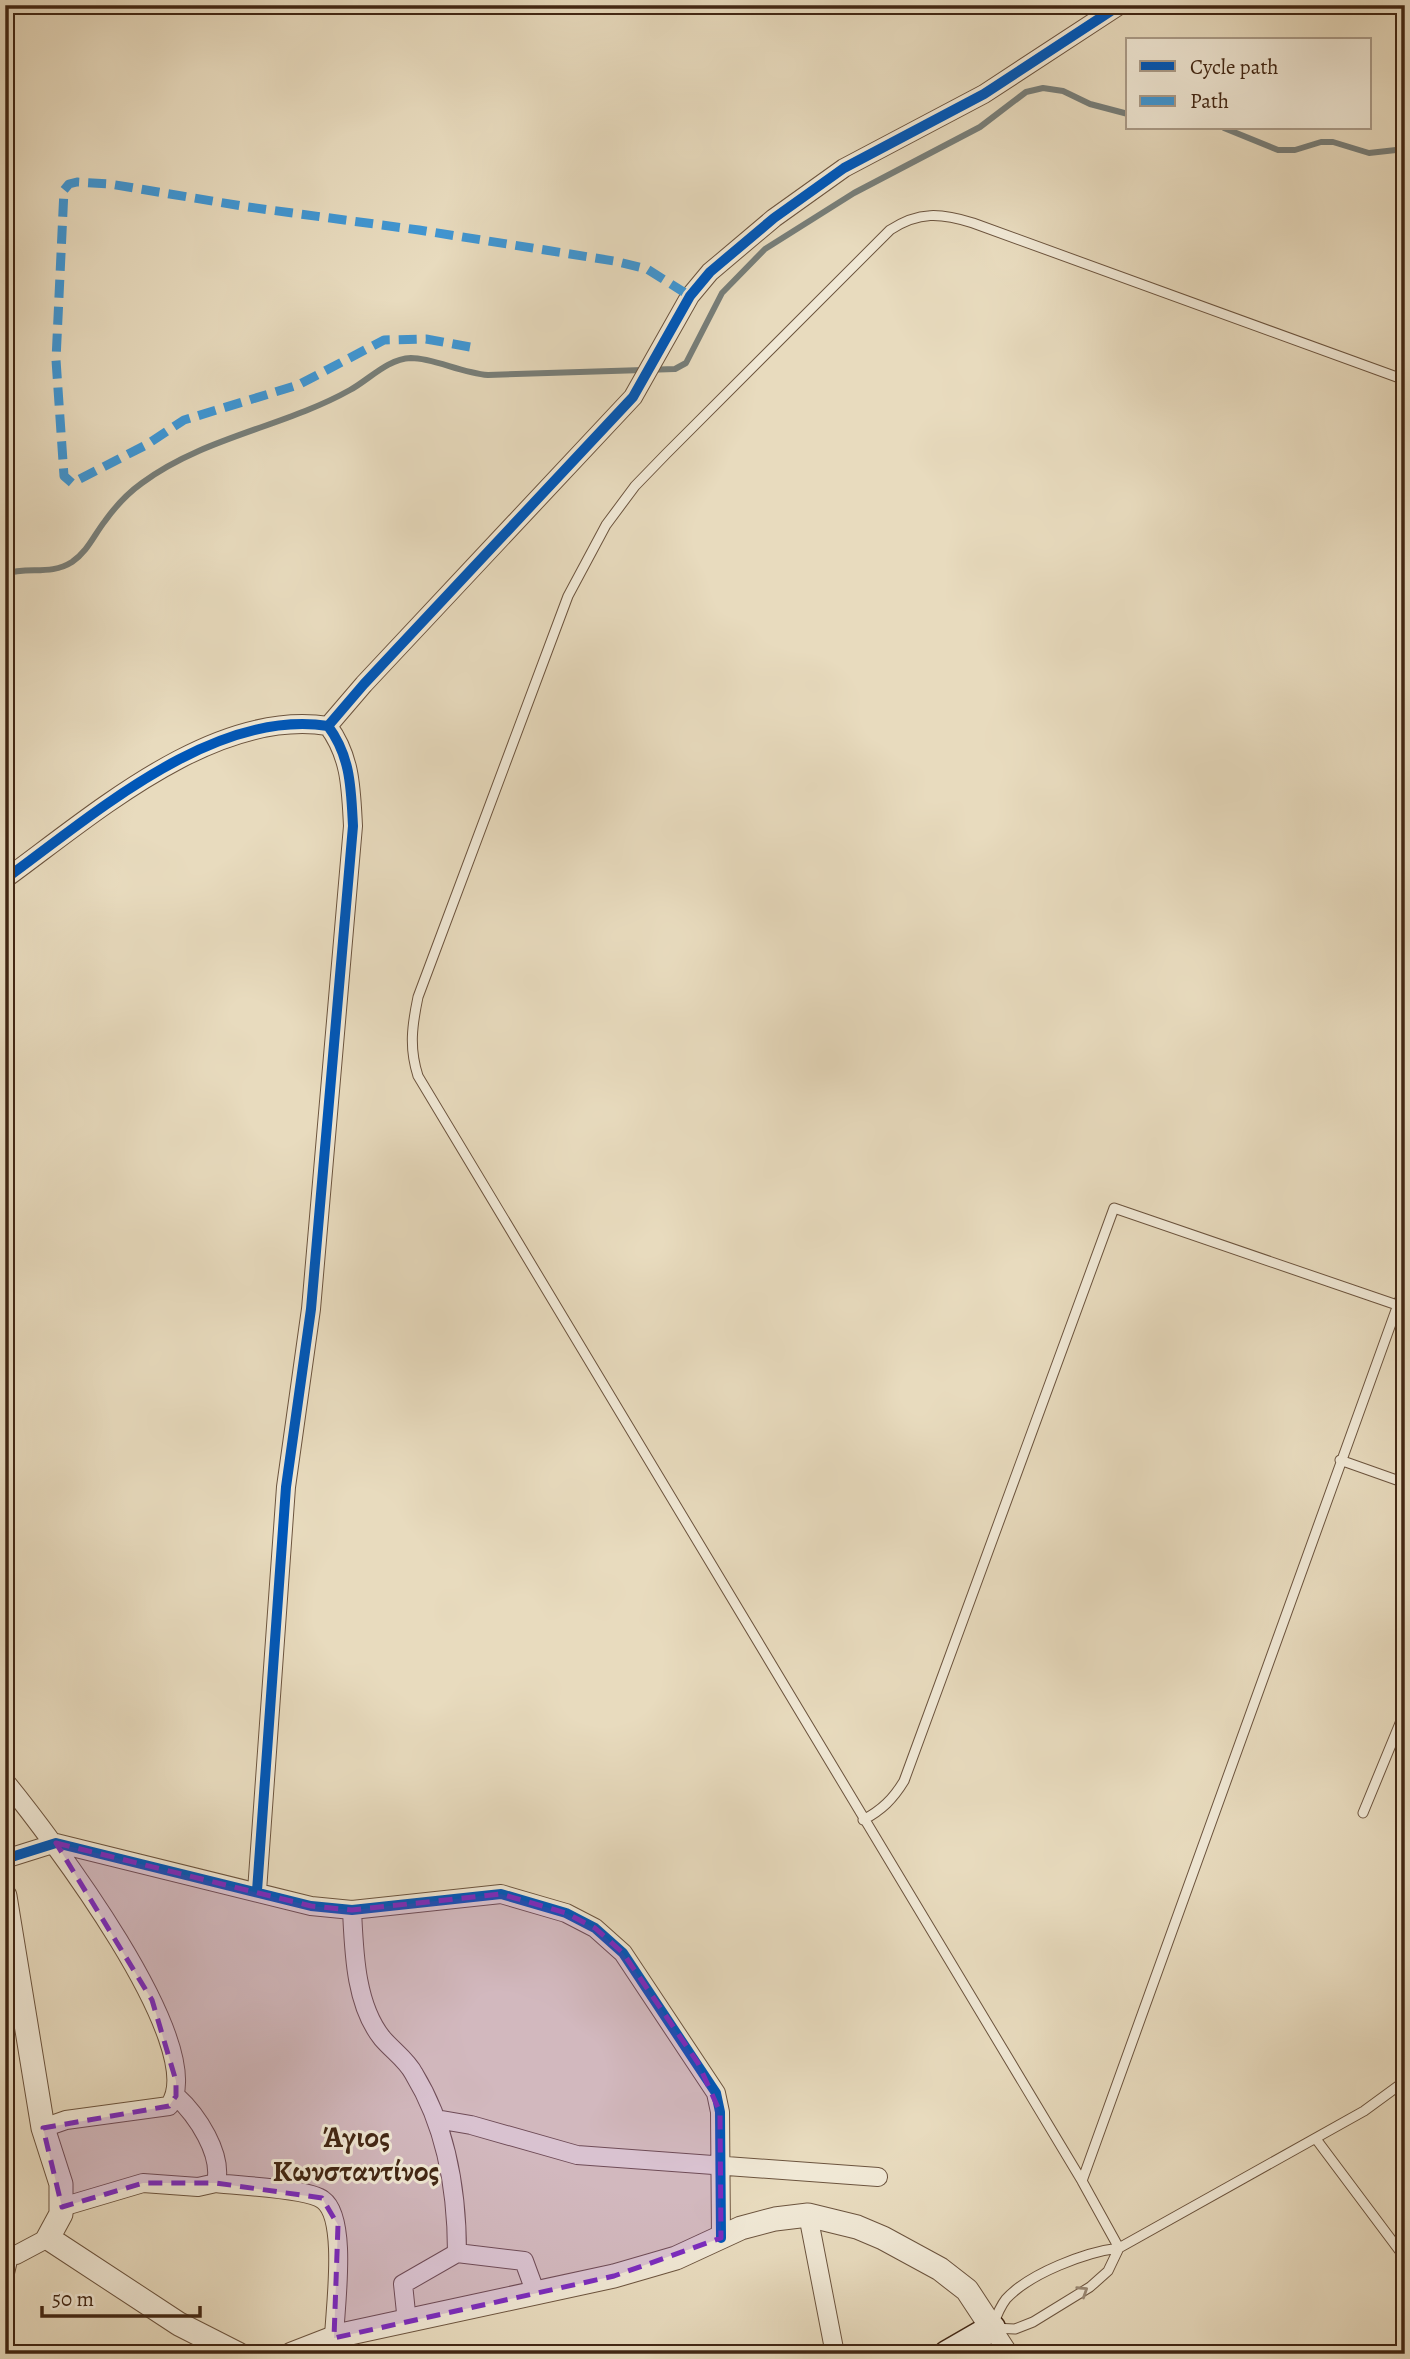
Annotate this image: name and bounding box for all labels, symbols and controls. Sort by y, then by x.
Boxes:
legend [1126,38,1372,130]
text: Cycle path [1190,53,1279,81]
text: Path [1190,87,1229,115]
district label: Άγιος Κωνσταντίνος [273,2117,439,2191]
scale bar [42,2275,200,2319]
text: 50 m [52,2285,94,2313]
one-way arrow [1075,2286,1088,2299]

